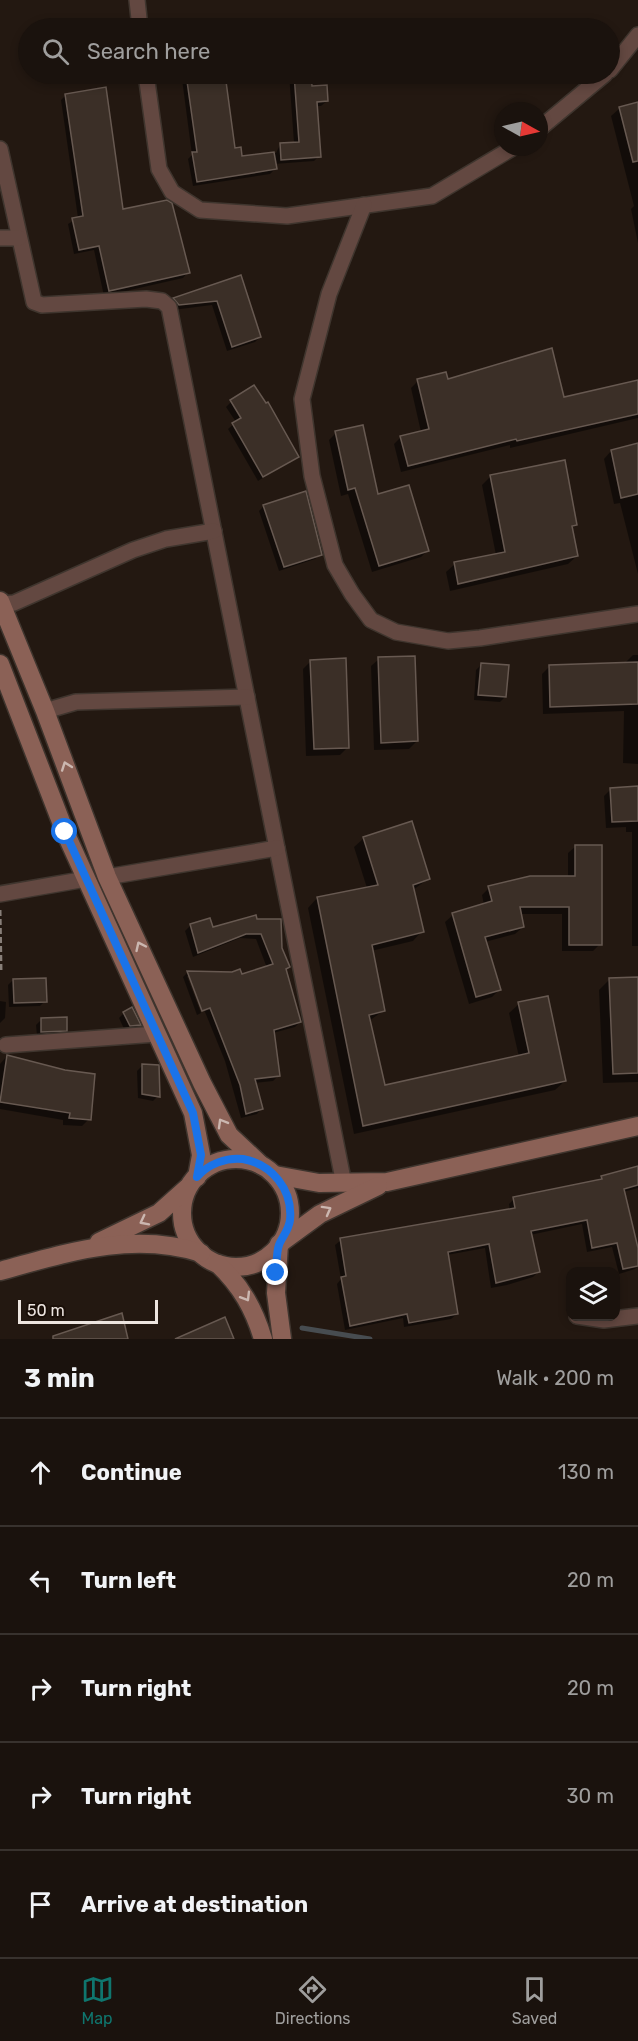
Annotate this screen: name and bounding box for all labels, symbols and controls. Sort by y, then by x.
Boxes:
search box [18,18,620,84]
icon: search [39,35,72,68]
text: Search here [87,38,210,65]
north arrow [494,102,548,156]
one-way arrow [60,761,73,772]
route start [51,818,77,844]
one-way arrow [135,941,147,952]
one-way arrow [218,1119,229,1129]
one-way arrow [321,1206,331,1217]
one-way arrow [140,1213,151,1225]
route end [262,1259,288,1285]
map controls [566,1267,620,1321]
button: layers [566,1267,620,1321]
one-way arrow [238,1291,250,1301]
scale bar [18,1297,158,1324]
text: 50 m [27,1301,65,1320]
text: 3 min [24,1363,95,1394]
text: Walk · 200 m [496,1366,614,1390]
icon: ahead [24,1456,57,1489]
text: Continue [81,1459,182,1486]
text: 130 m [558,1460,614,1484]
icon: left [24,1564,57,1597]
text: Turn left [81,1567,176,1594]
text: 20 m [567,1568,614,1592]
icon: right [24,1672,57,1705]
text: Turn right [81,1675,191,1702]
text: 20 m [567,1676,614,1700]
icon: right [24,1780,57,1813]
text: Turn right [81,1783,191,1810]
text: 30 m [567,1784,614,1808]
icon: arrive [24,1888,57,1921]
text: Arrive at destination [81,1891,308,1918]
tab: Map [81,1973,114,2028]
tab: Directions [275,1973,351,2028]
tab: Saved [512,1973,557,2028]

